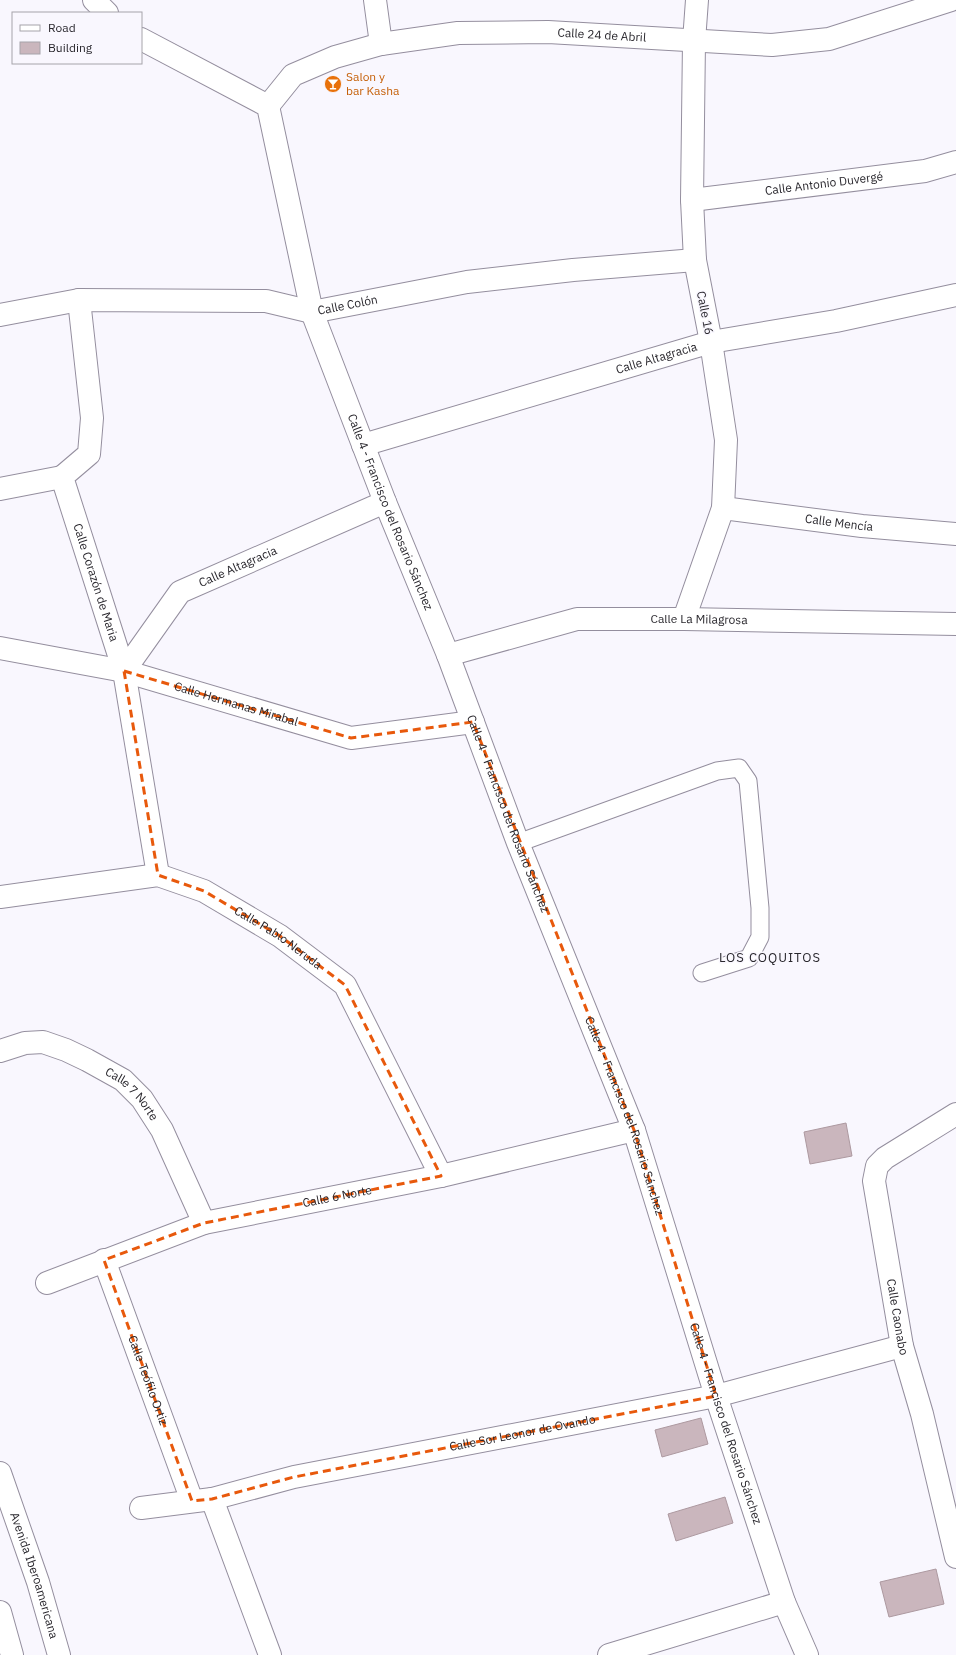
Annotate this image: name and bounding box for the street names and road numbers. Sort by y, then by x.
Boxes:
street label: Calle 24 de Abril [557,25,647,45]
street label: Calle Antonio Duvergé [764,168,884,198]
street label: Calle 16 [694,290,717,336]
street label: Calle Colón [316,291,379,318]
street label: Calle Altagracia [614,338,699,377]
street label: Calle 4 - Francisco del Rosario Sánchez [345,411,437,613]
street label: Calle Mencía [804,511,874,534]
street label: Calle Corazón de Maria [70,521,122,644]
street label: Calle Altagracia [196,542,280,590]
street label: Calle La Milagrosa [650,611,748,627]
street label: Calle Hermanas Mirabal [173,678,300,729]
street label: Calle 4 - Francisco del Rosario Sánchez [464,713,553,915]
street label: Calle Pablo Neruda [232,903,326,973]
street label: Calle 4 - Francisco del Rosario Sánchez [582,1014,668,1217]
street label: Calle 7 Norte [103,1064,162,1123]
street label: Calle 6 Norte [301,1182,374,1210]
street label: Calle Caonabo [884,1277,912,1357]
street label: Calle 4 - Francisco del Rosario Sánchez [687,1321,766,1526]
street label: Calle Teófilo Ortiz [125,1333,172,1427]
street label: Calle Sor Leonor de Ovando [448,1411,597,1454]
street label: Avenida Iberoamericana [7,1510,62,1641]

